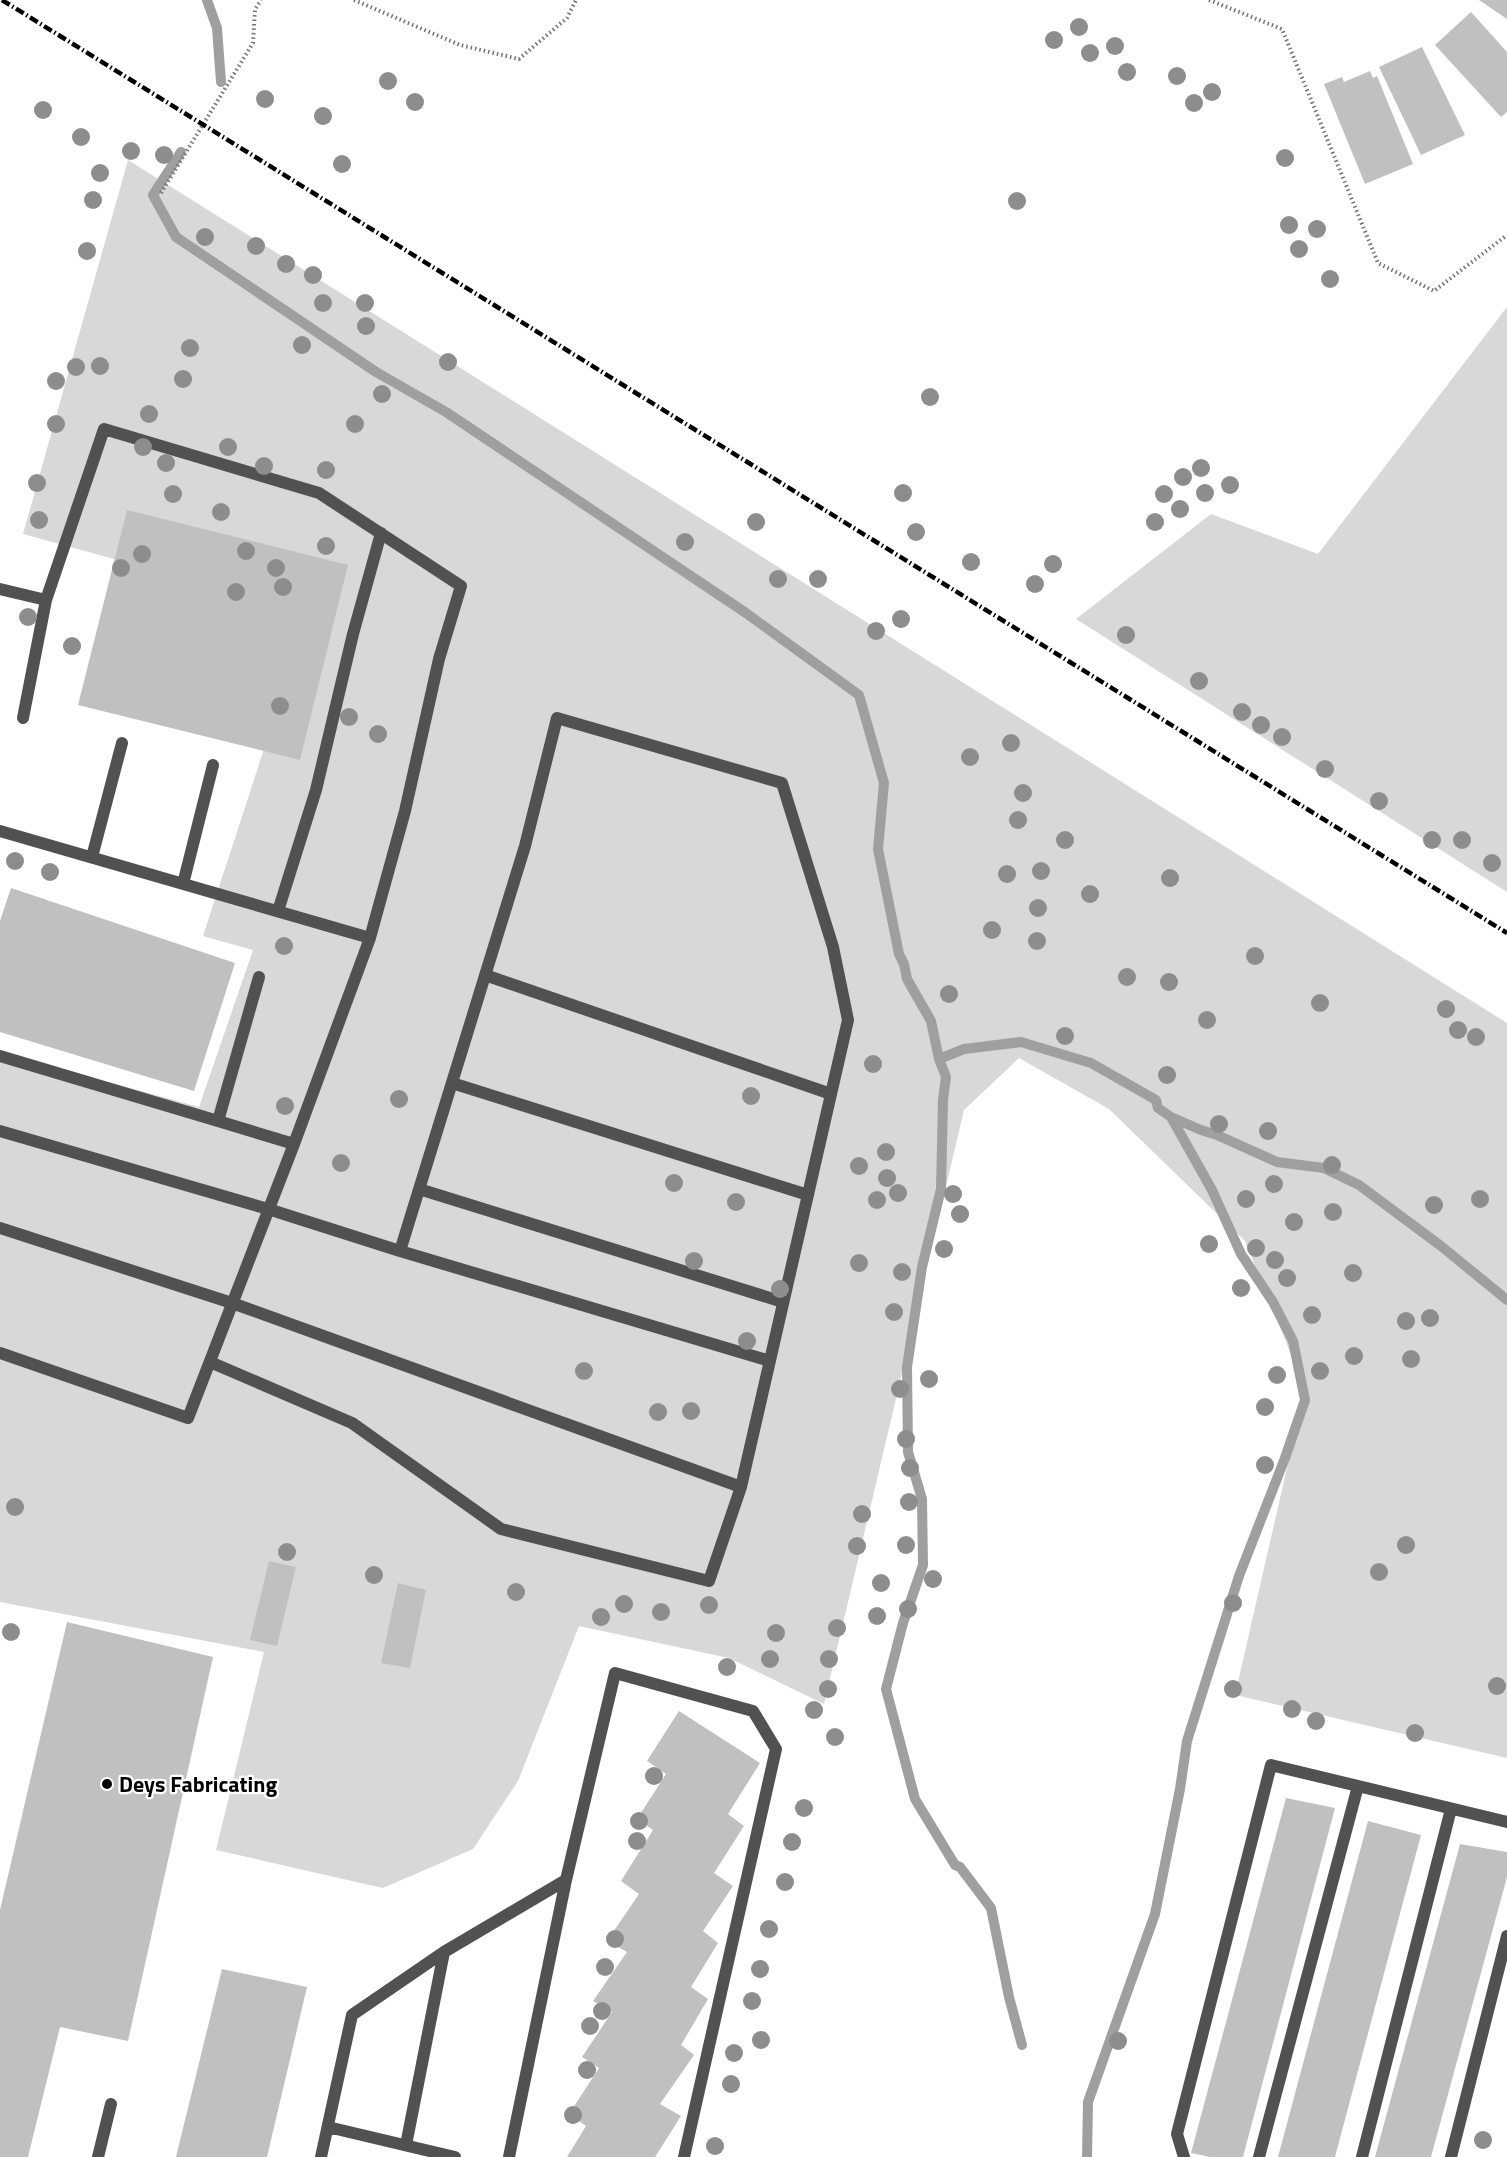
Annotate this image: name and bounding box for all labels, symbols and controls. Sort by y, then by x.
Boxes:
place label: Deys Fabricating [119,1767,277,1801]
marker: Deys Fabricating [100,1777,114,1791]

